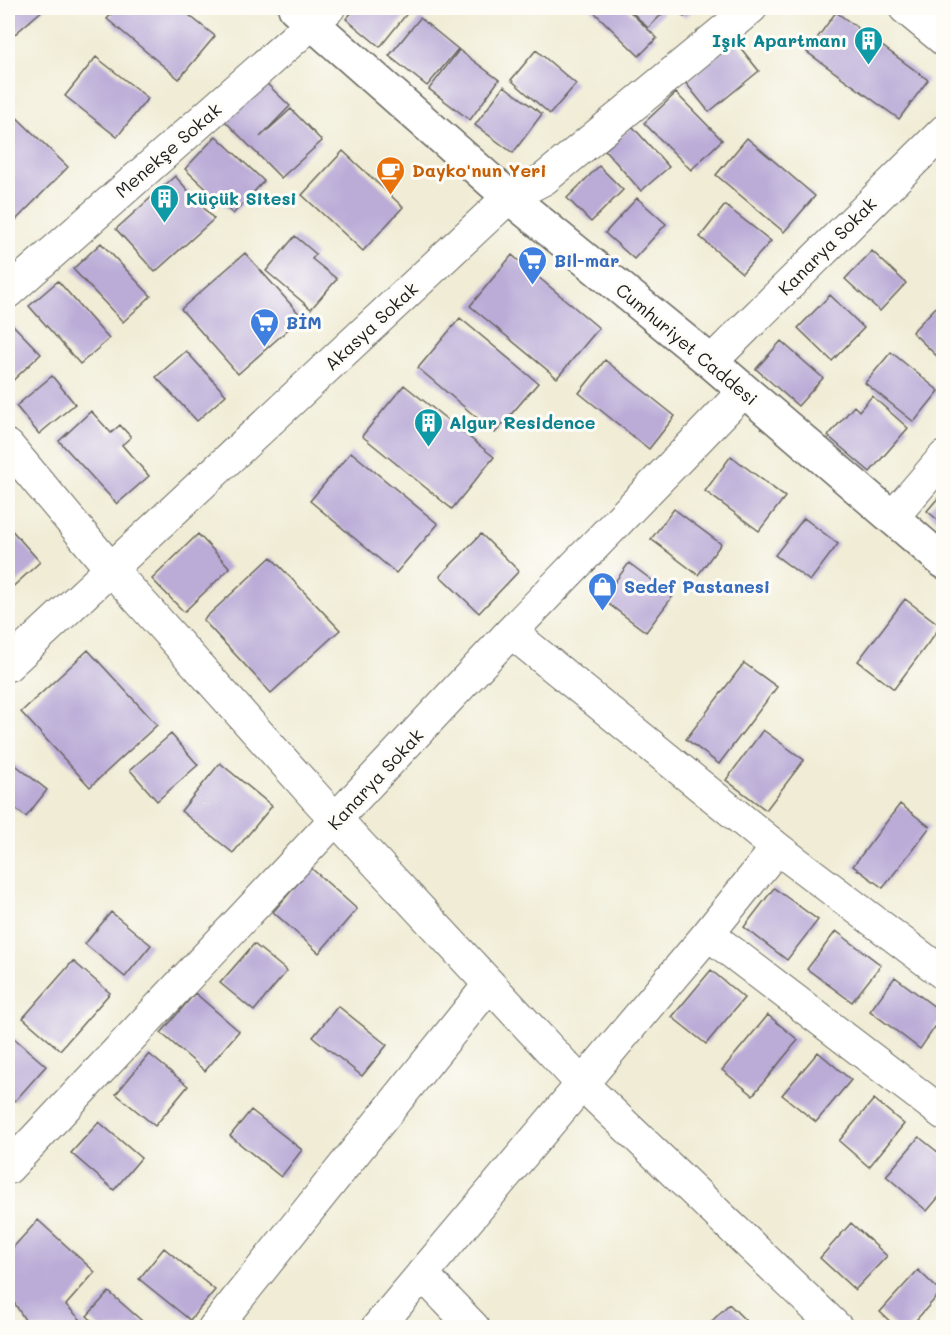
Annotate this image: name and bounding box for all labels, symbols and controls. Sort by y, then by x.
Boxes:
building icon: Işık Apartmanı [852,24,884,66]
place label: Işık Apartmanı [712,28,847,52]
street label: Menekşe Sokak [110,97,226,203]
cafe icon: Dayko'nun Yeri [375,154,407,196]
place label: Dayko'nun Yeri [412,158,547,182]
building icon: Küçük Sitesi [149,182,181,224]
place label: Küçük Sitesi [186,186,297,210]
street label: Kanarya Sokak [773,192,881,300]
supermarket icon: Bil-mar [517,244,549,286]
place label: Bil-mar [554,248,619,272]
street label: Akasya Sokak [319,276,423,376]
street label: Cumhuriyet Caddesi [611,278,763,410]
supermarket icon: BİM [249,306,281,348]
place label: BİM [286,310,322,334]
building icon: Algur Residence [412,406,444,448]
place label: Algur Residence [449,410,596,434]
shop icon: Sedef Pastanesi [587,570,619,612]
place label: Sedef Pastanesi [624,574,770,598]
street label: Kanarya Sokak [322,723,428,835]

